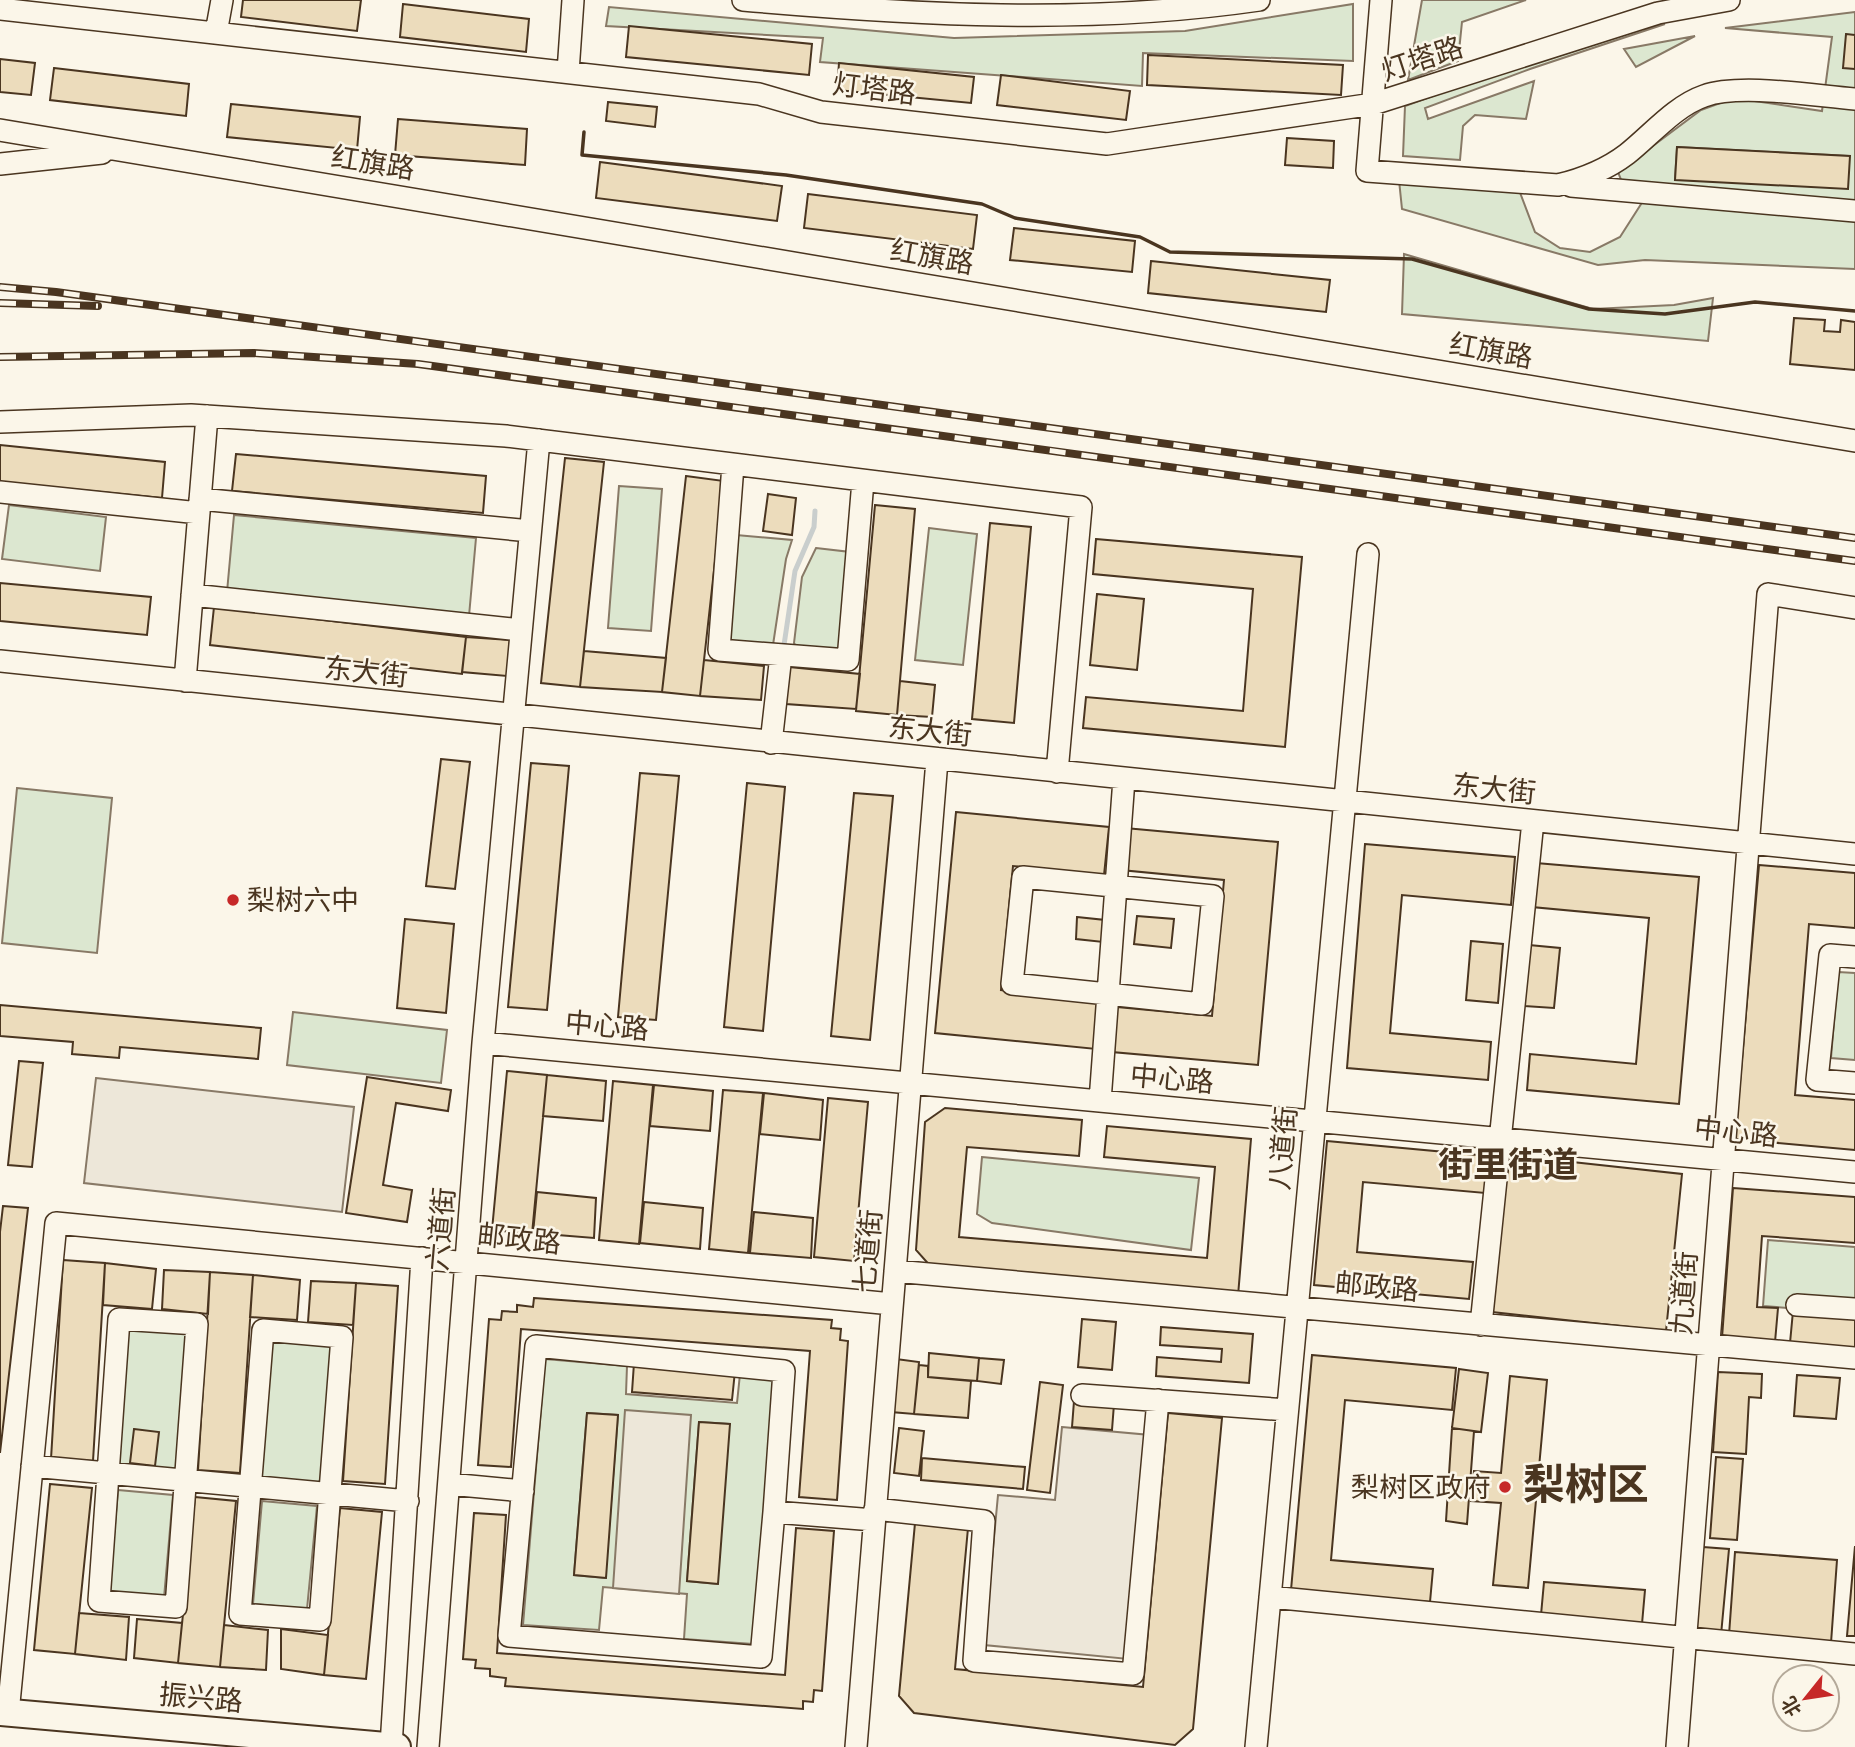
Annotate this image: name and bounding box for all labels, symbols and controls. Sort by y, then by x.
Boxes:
street label: 灯塔路 [1376,27,1468,91]
street label: 灯塔路 [830,64,918,114]
street label: 红旗路 [328,136,418,190]
street label: 红旗路 [887,230,977,284]
street label: 红旗路 [1446,324,1536,378]
street label: 东大街 [322,647,410,697]
street label: 东大街 [886,706,974,756]
street label: 东大街 [1450,764,1538,814]
place label: 梨树六中 [247,880,359,921]
marker: 梨树六中 [225,892,241,908]
street label: 中心路 [563,1002,651,1050]
street label: 中心路 [1128,1055,1216,1103]
street label: 八道街 [1259,1104,1307,1192]
street label: 中心路 [1692,1107,1780,1157]
district label: 街里街道 [1438,1140,1578,1190]
street label: 六道街 [417,1185,465,1273]
street label: 七道街 [844,1207,892,1295]
street label: 邮政路 [475,1214,563,1264]
street label: 九道街 [1661,1250,1707,1336]
street label: 邮政路 [1333,1263,1421,1311]
district label: 梨树区 [1523,1454,1649,1515]
place label: 梨树区政府 [1351,1467,1491,1508]
marker: 梨树区政府 [1497,1479,1513,1495]
north arrow [1771,1663,1841,1733]
street label: 振兴路 [157,1674,245,1722]
text: 北 [1775,1691,1808,1721]

